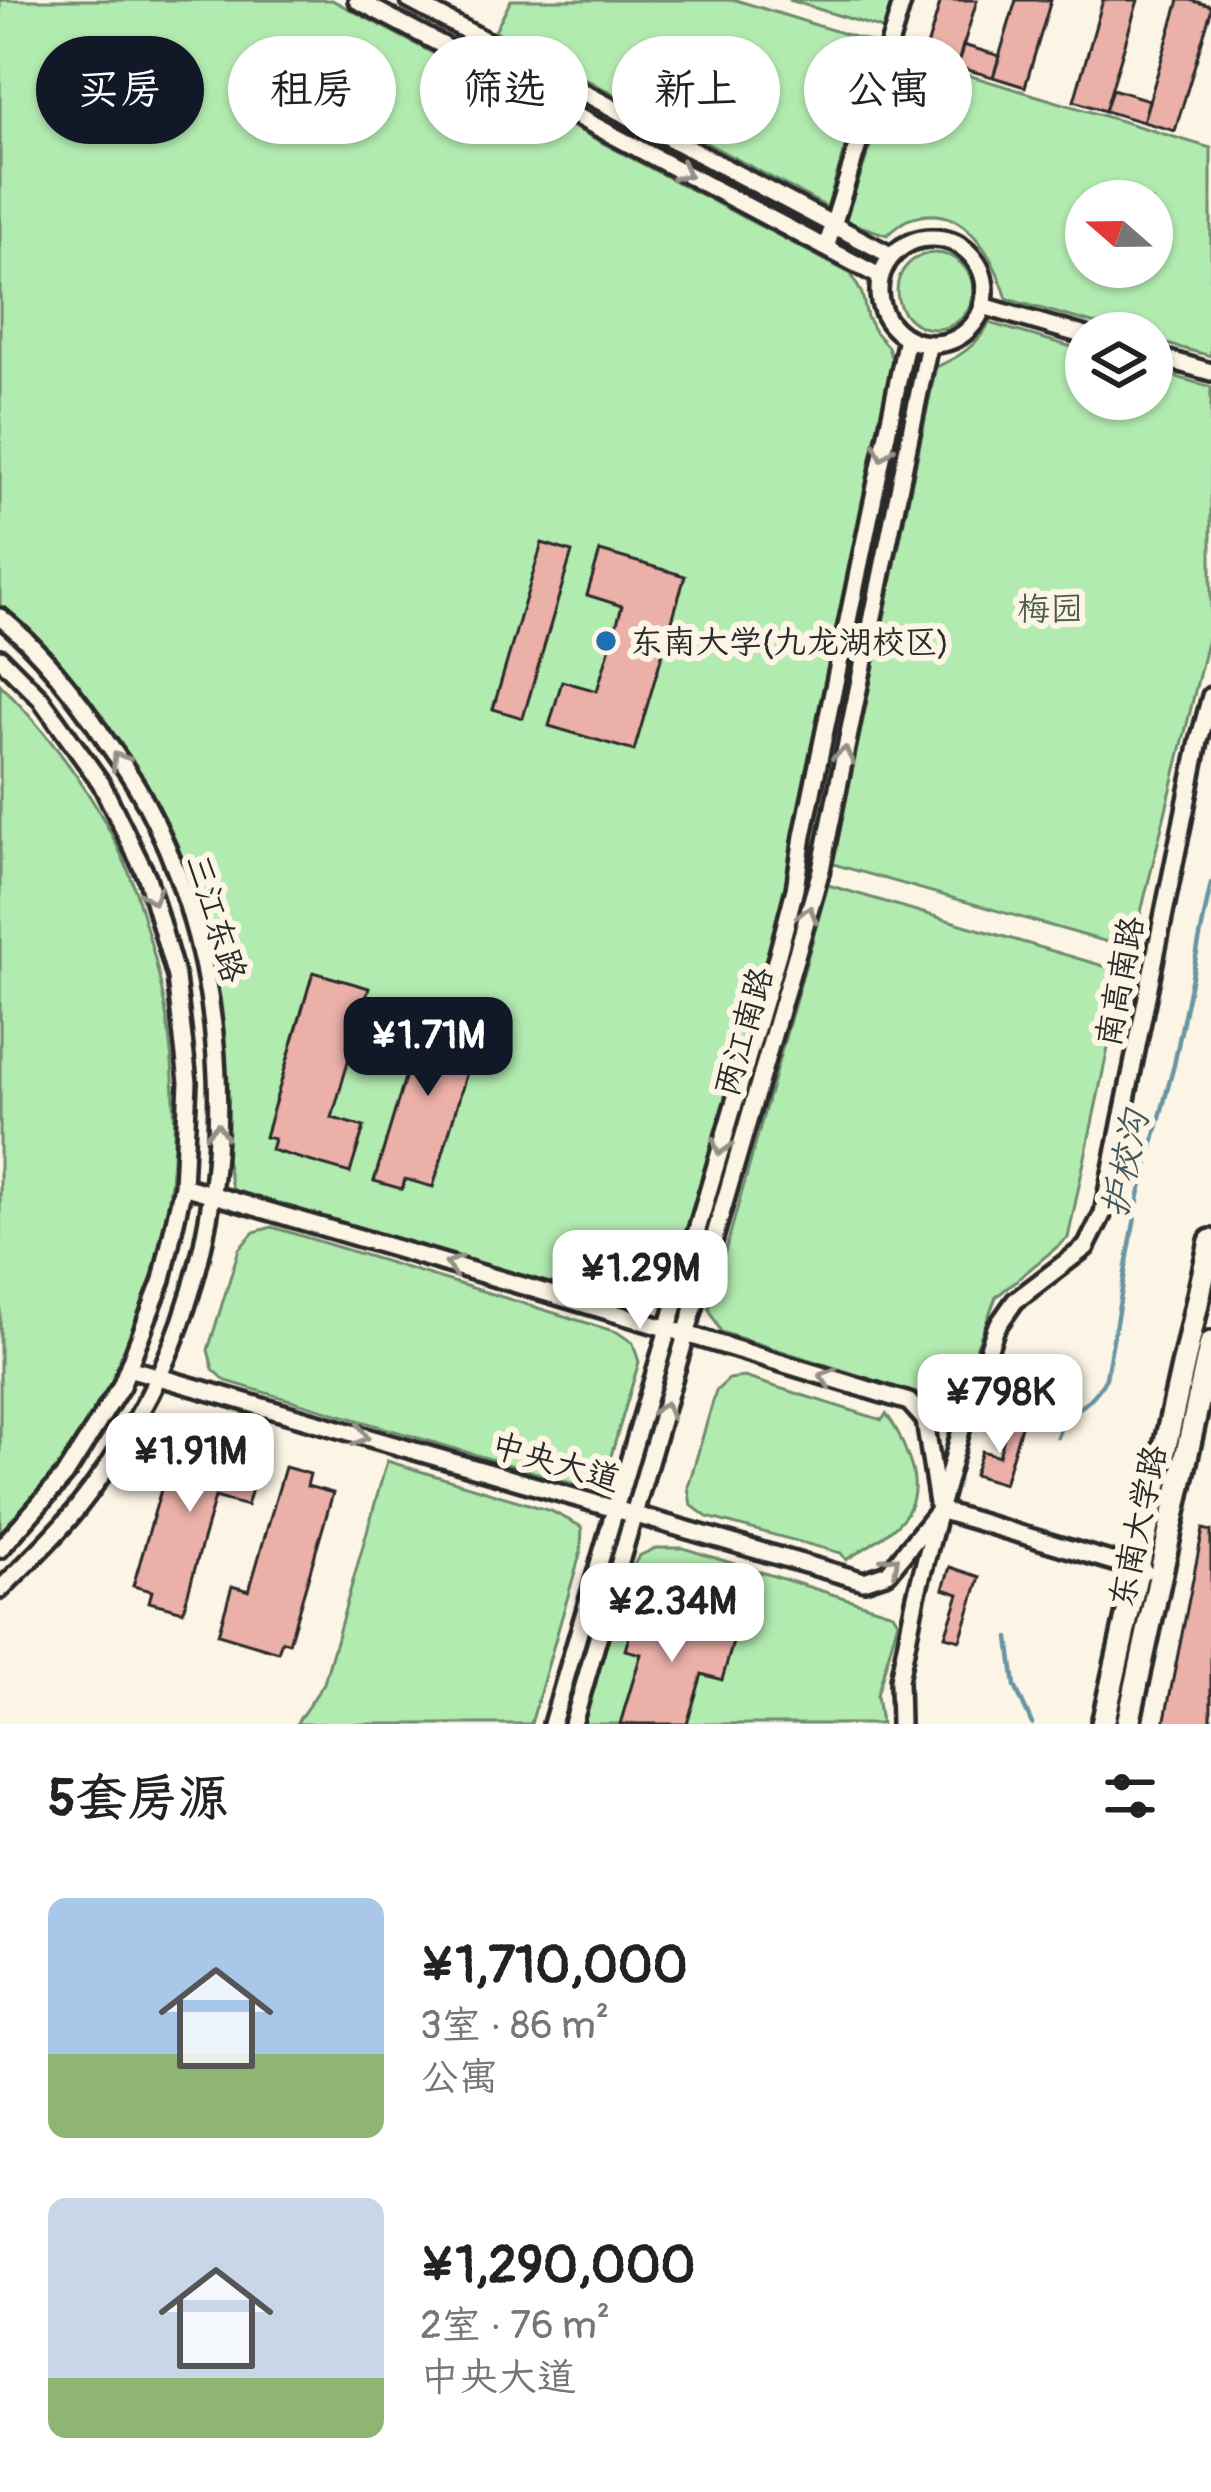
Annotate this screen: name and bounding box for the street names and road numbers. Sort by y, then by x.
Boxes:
street label: 三江东路 [177,849,254,988]
street label: 南高南路 [1088,913,1153,1050]
street label: 两江南路 [707,962,782,1101]
street label: 中央大道 [486,1425,625,1500]
street label: 东南大学路 [1101,1441,1176,1611]

